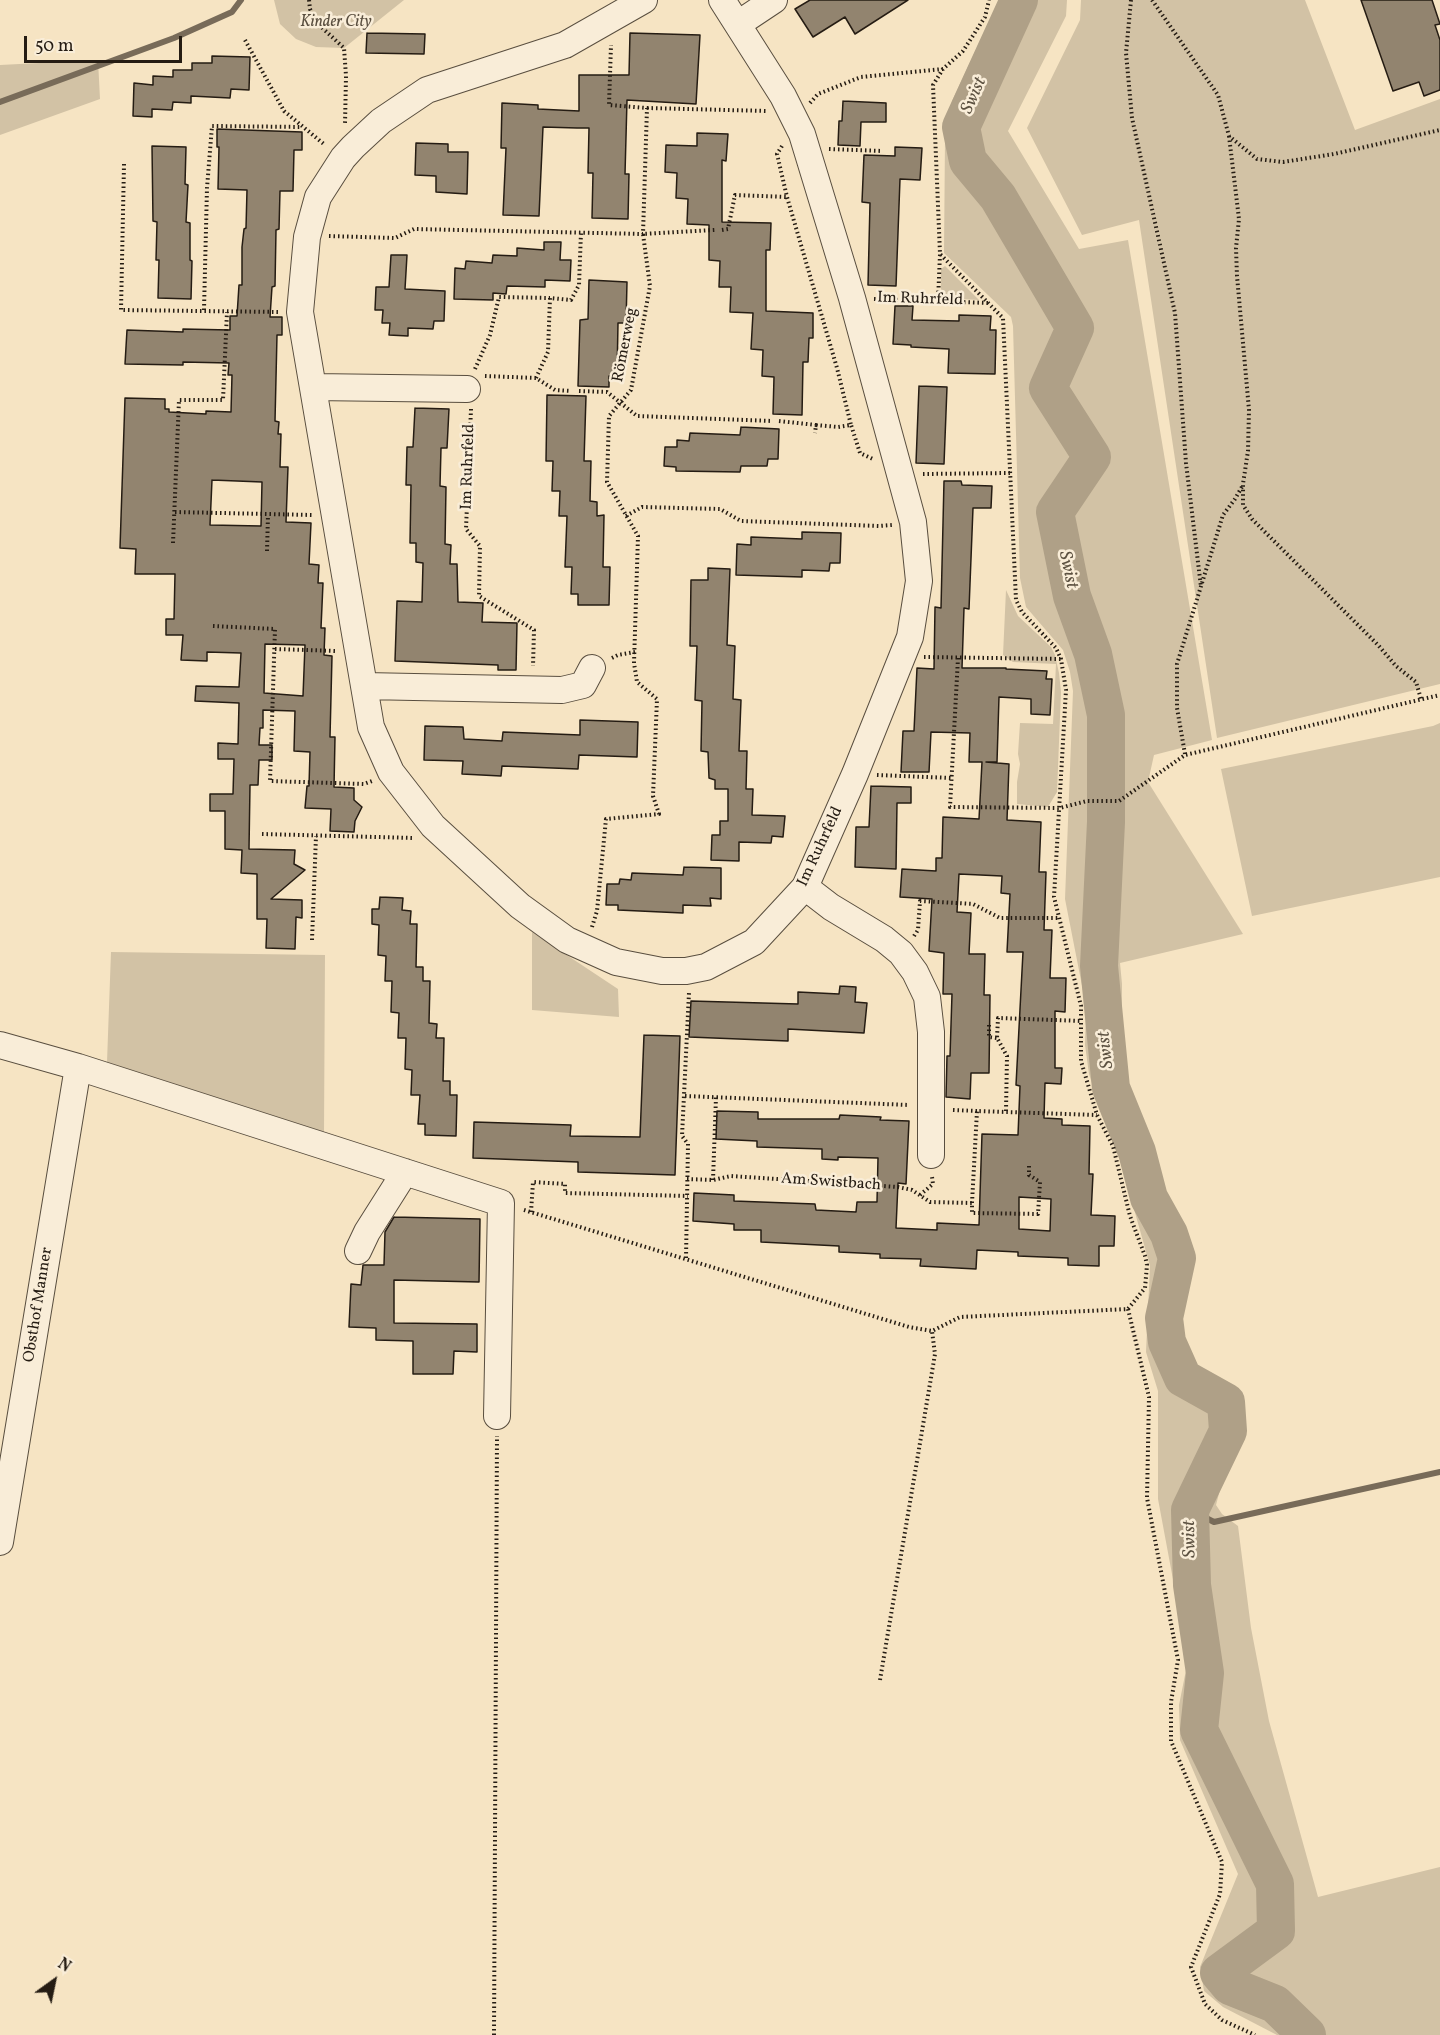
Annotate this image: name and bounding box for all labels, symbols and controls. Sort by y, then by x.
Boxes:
park label: Kinder City [300,13,372,33]
scale bar [27,24,184,62]
text: 50 m [35,34,74,59]
water label: Swist [957,74,993,118]
street label: Im Ruhrfeld [877,289,963,311]
street label: Römerweg [609,306,643,384]
street label: Im Ruhrfeld [458,424,480,510]
water label: Swist [1053,549,1081,591]
street label: Im Ruhrfeld [794,804,848,890]
water label: Swist [1094,1030,1120,1070]
street label: Am Swistbach [780,1170,882,1196]
street label: Obsthof Manner [20,1246,58,1364]
water label: Swist [1180,1520,1202,1558]
north arrow [24,1951,84,2011]
text: N [53,1954,75,1978]

